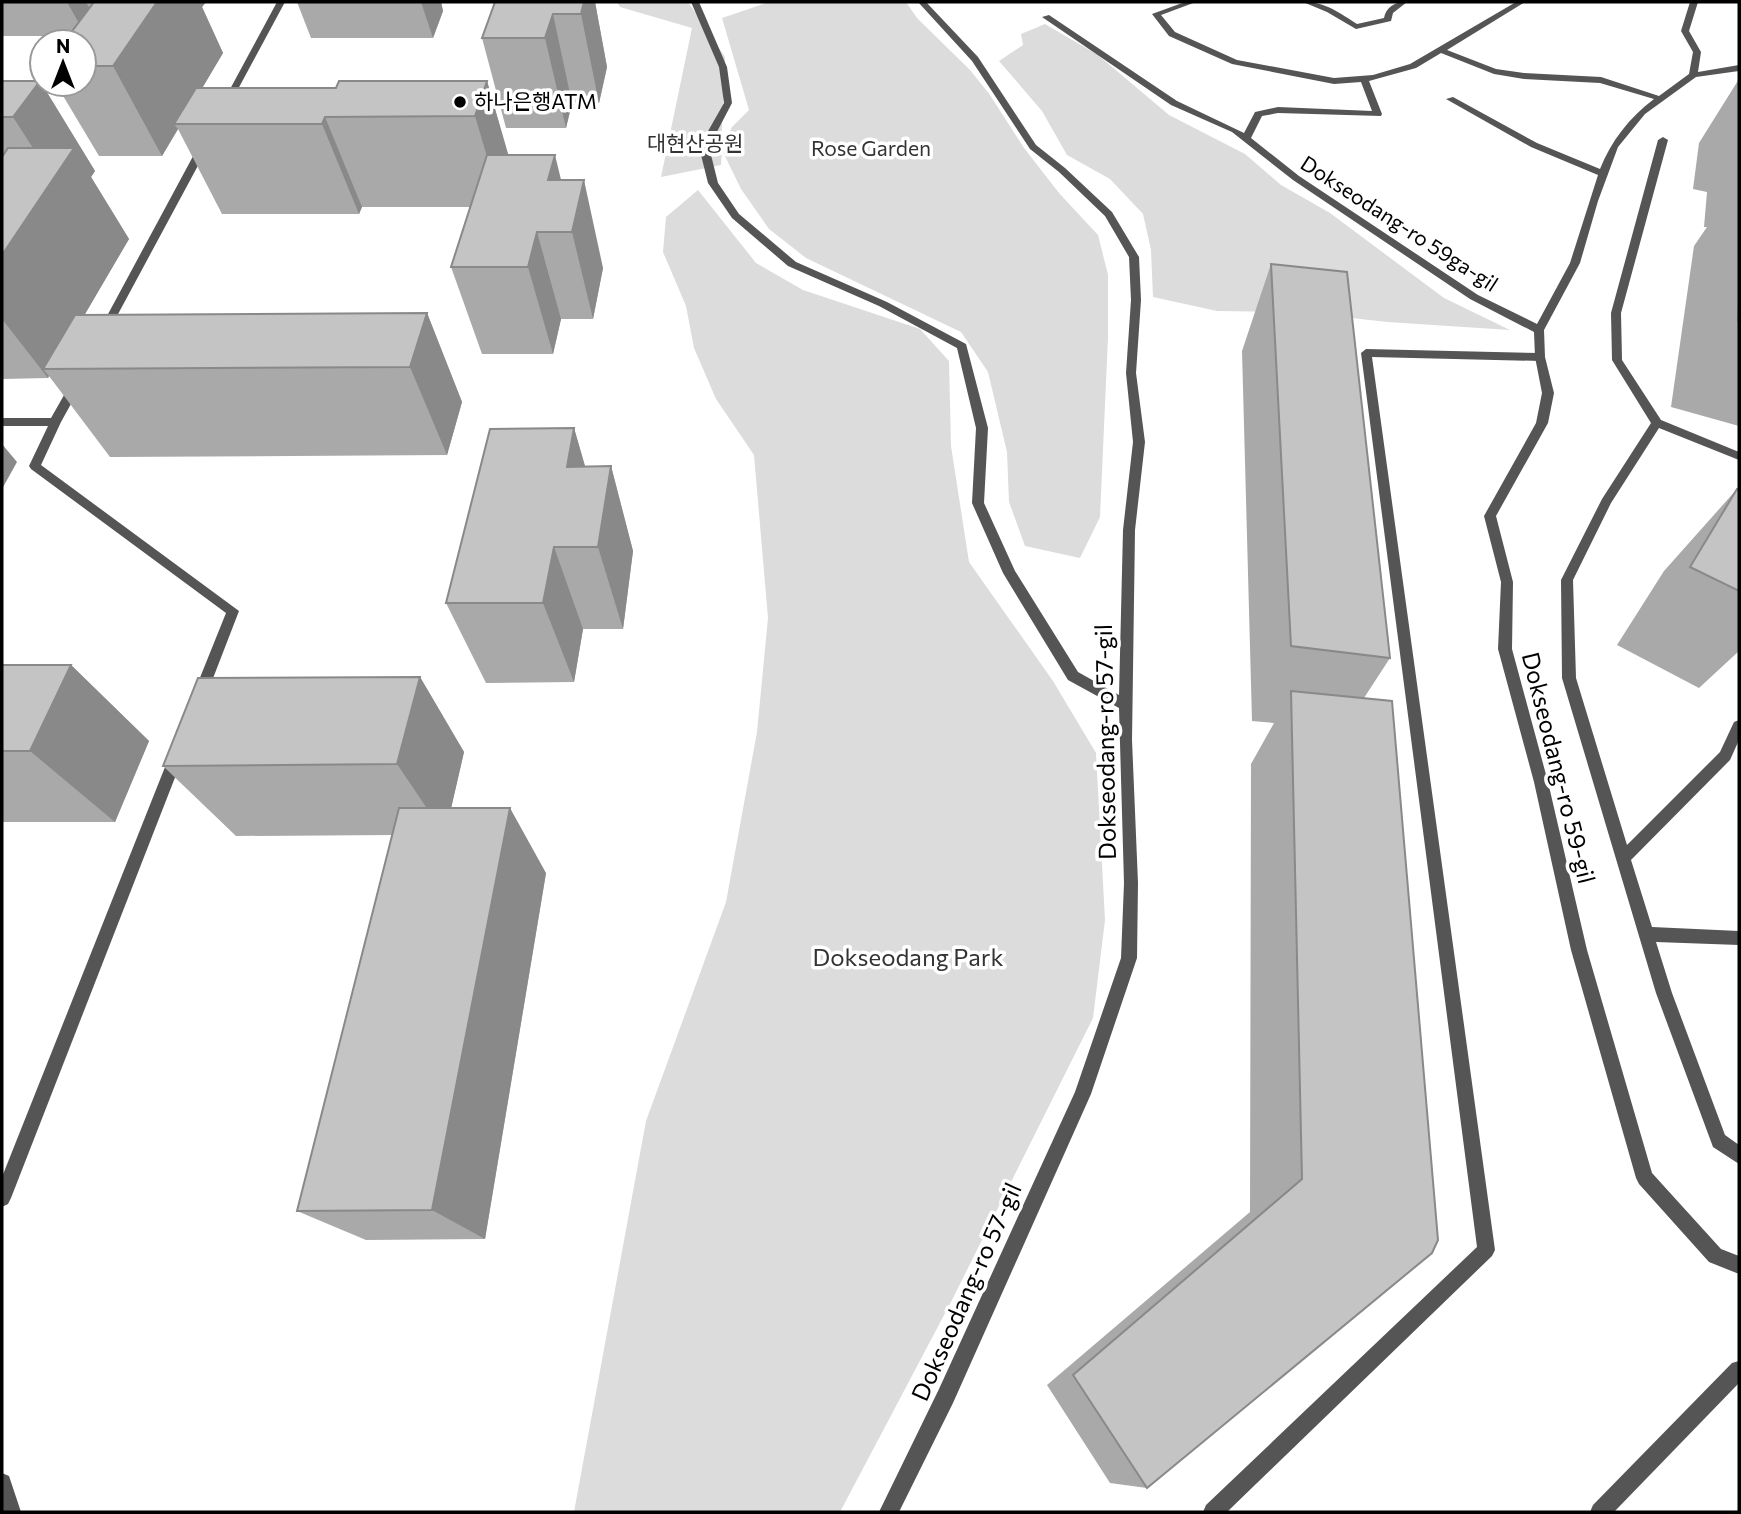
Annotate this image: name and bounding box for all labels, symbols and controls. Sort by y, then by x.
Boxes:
north arrow [28,28,98,98]
text: N [56,34,70,57]
place label: 하나은행ATM [474,88,597,113]
marker: 하나은행ATM [452,94,468,110]
park label: 대현산공원 [647,130,743,155]
park label: Rose Garden [811,135,931,160]
street label: Dokseodang-ro 59ga-gil [1297,150,1503,296]
street label: Dokseodang-ro 57-gil [1088,624,1121,860]
street label: Dokseodang-ro 59-gil [1517,649,1602,886]
park label: Dokseodang Park [813,942,1003,971]
street label: Dokseodang-ro 57-gil [904,1178,1027,1405]

